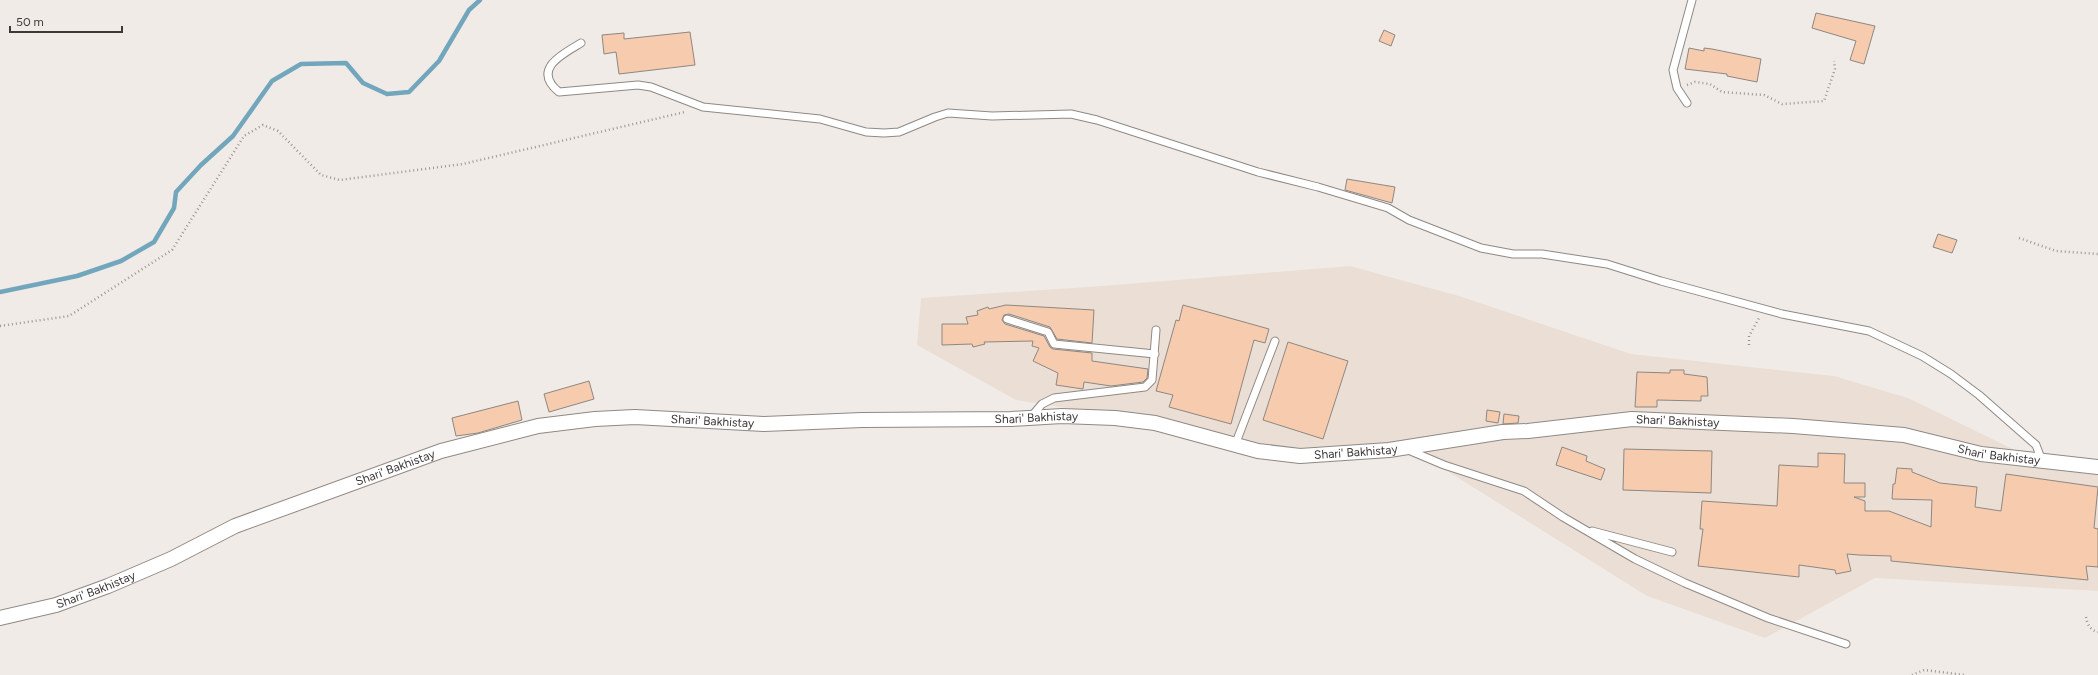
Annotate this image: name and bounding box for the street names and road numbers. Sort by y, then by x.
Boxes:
street label: Shari' Bakhistay [995,409,1079,426]
street label: Shari' Bakhistay [670,412,755,431]
street label: Shari' Bakhistay [1636,412,1720,430]
street label: Shari' Bakhistay [1956,441,2042,468]
street label: Shari' Bakhistay [1314,442,1399,462]
street label: Shari' Bakhistay [354,447,438,489]
street label: Shari' Bakhistay [54,568,138,611]

